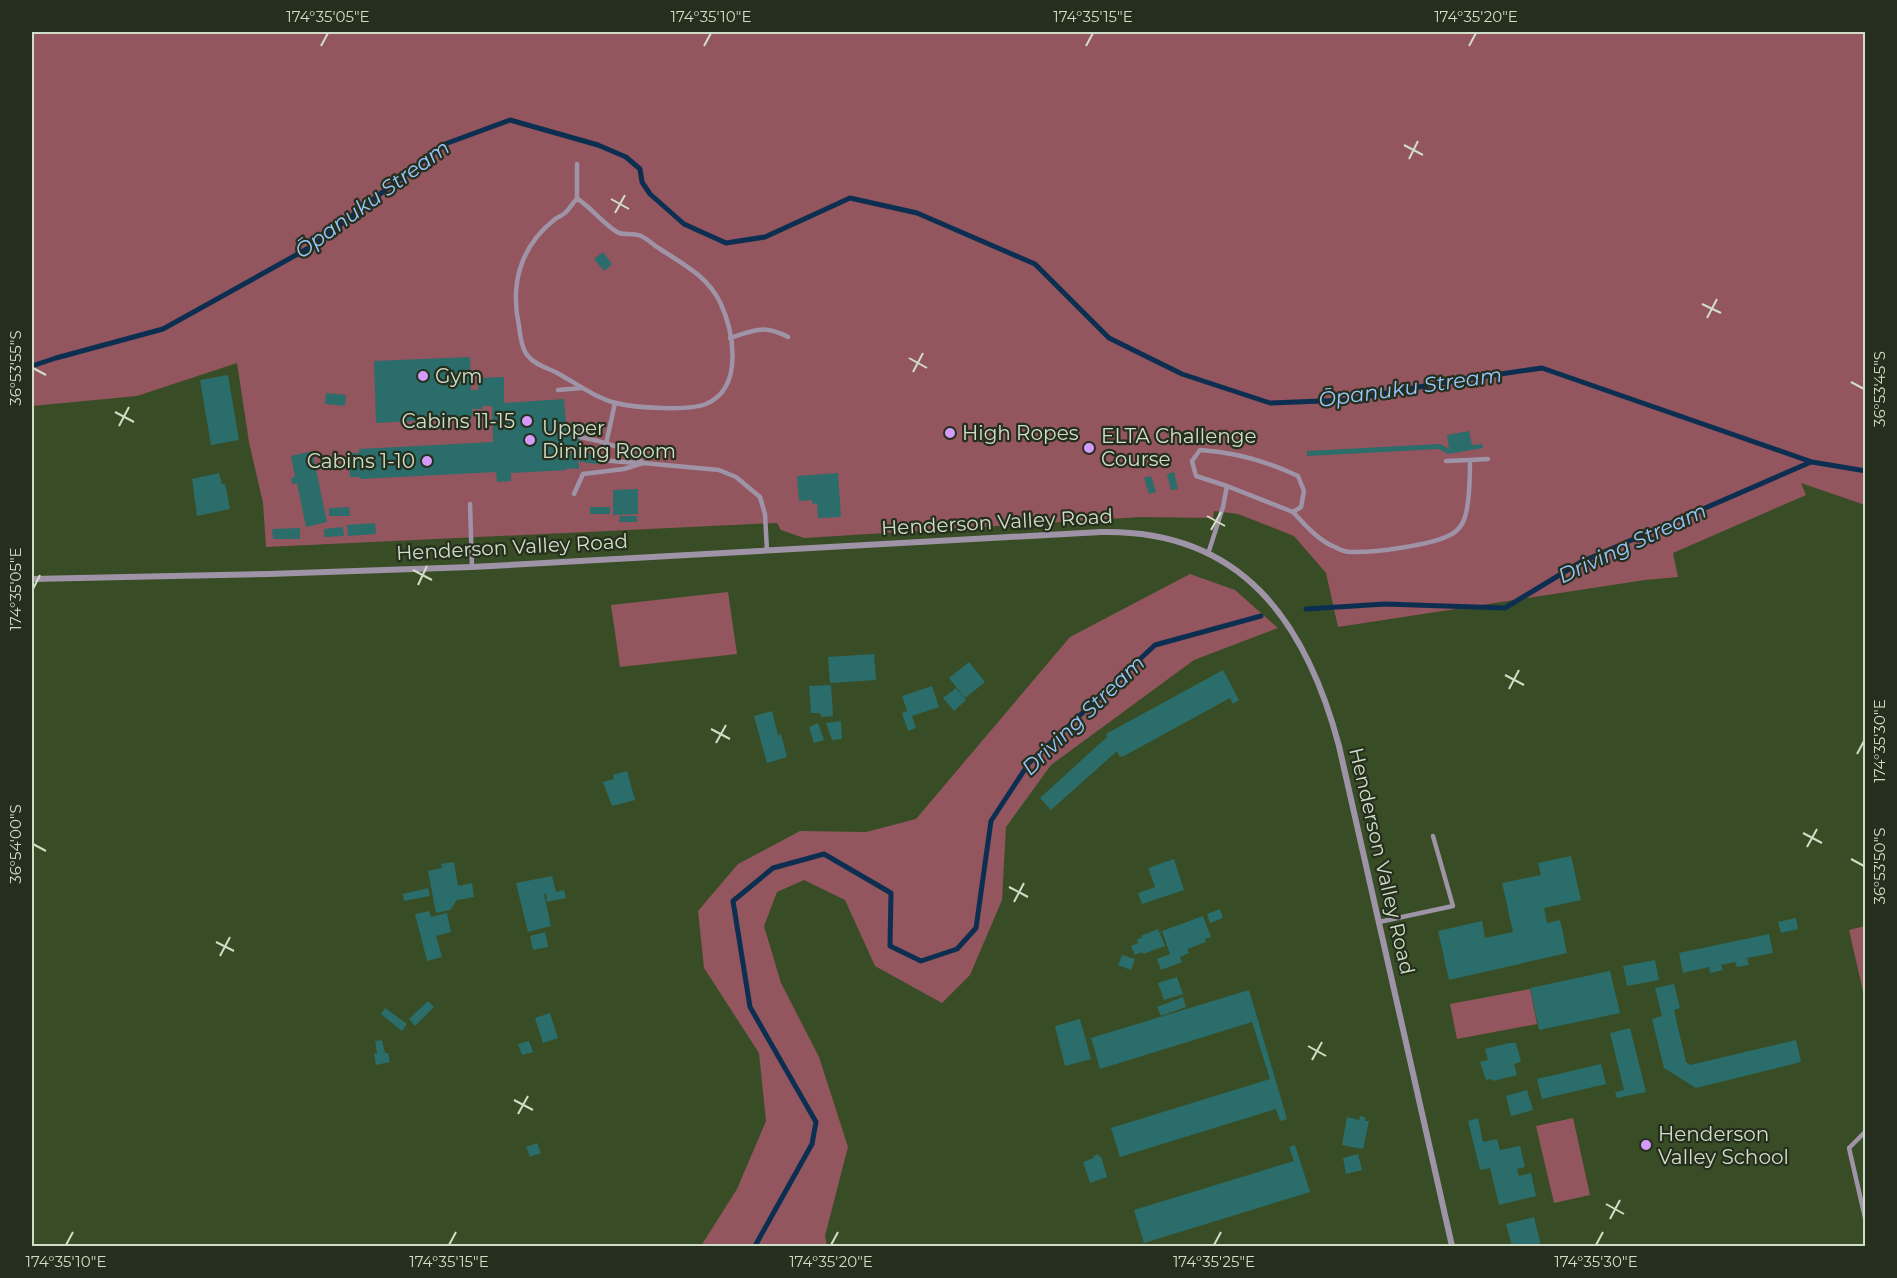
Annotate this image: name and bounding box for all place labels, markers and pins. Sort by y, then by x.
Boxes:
place label: Gym [435,364,483,388]
marker: Gym [416,369,430,383]
place label: Cabins 11-15 [401,409,515,433]
marker: Cabins 11-15 [520,414,534,428]
place label: Upper Dining Room [542,416,676,463]
place label: High Ropes [962,421,1079,445]
place label: ELTA Challenge Course [1101,424,1257,471]
marker: High Ropes [943,426,957,440]
marker: Upper Dining Room [523,433,537,447]
marker: ELTA Challenge Course [1082,441,1096,455]
place label: Cabins 1-10 [307,449,415,473]
marker: Cabins 1-10 [420,454,434,468]
place label: Henderson Valley School [1658,1122,1789,1169]
marker: Henderson Valley School [1639,1138,1653,1152]

